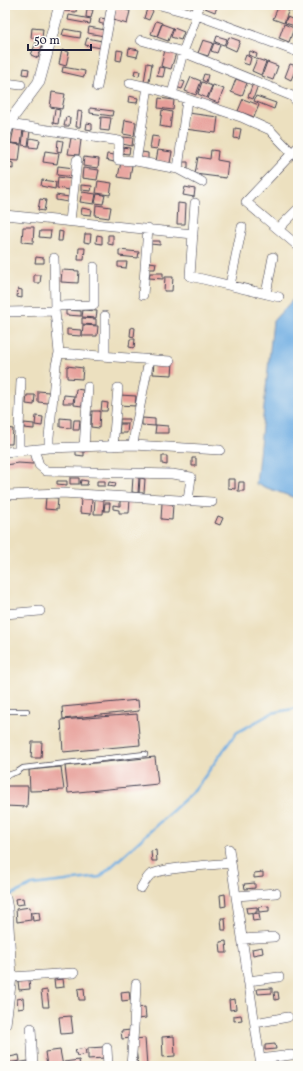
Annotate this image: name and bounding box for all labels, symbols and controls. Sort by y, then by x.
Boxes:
scale bar [28,26,91,52]
text: 50 m [34,33,60,49]

